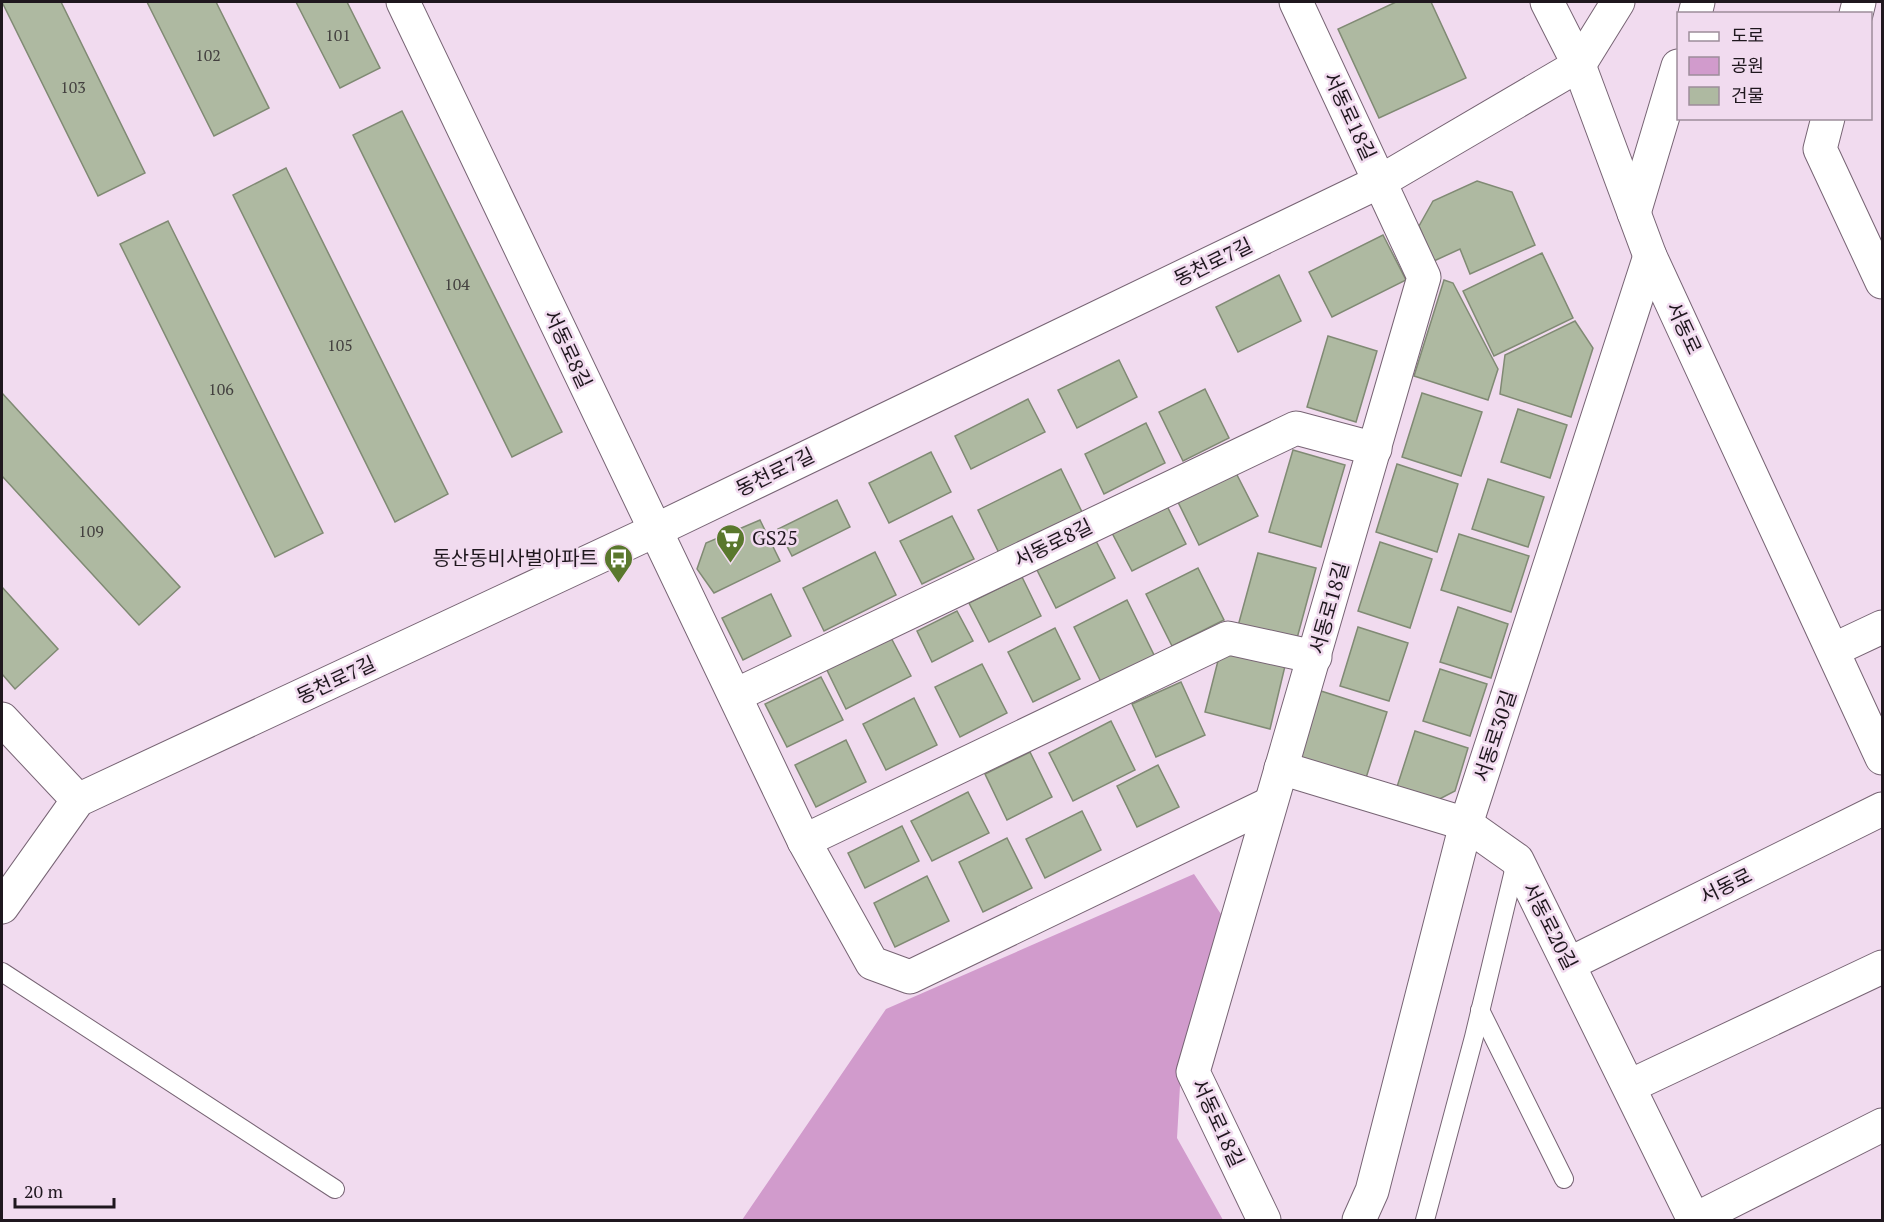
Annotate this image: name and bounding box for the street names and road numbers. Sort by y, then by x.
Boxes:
street label: 서동로18길 [1318,67,1383,165]
street label: 동천로7길 [1169,231,1257,292]
street label: 서동로 [1661,297,1708,359]
street label: 서동로8길 [538,305,598,393]
street label: 동천로7길 [731,441,819,502]
street label: 서동로8길 [1009,512,1097,573]
street label: 서동로18길 [1302,559,1355,657]
street label: 동천로7길 [292,650,380,710]
street label: 서동로30길 [1467,687,1522,785]
street label: 서동로 [1695,861,1757,910]
street label: 서동로20길 [1517,877,1584,974]
street label: 서동로18길 [1186,1074,1251,1172]

